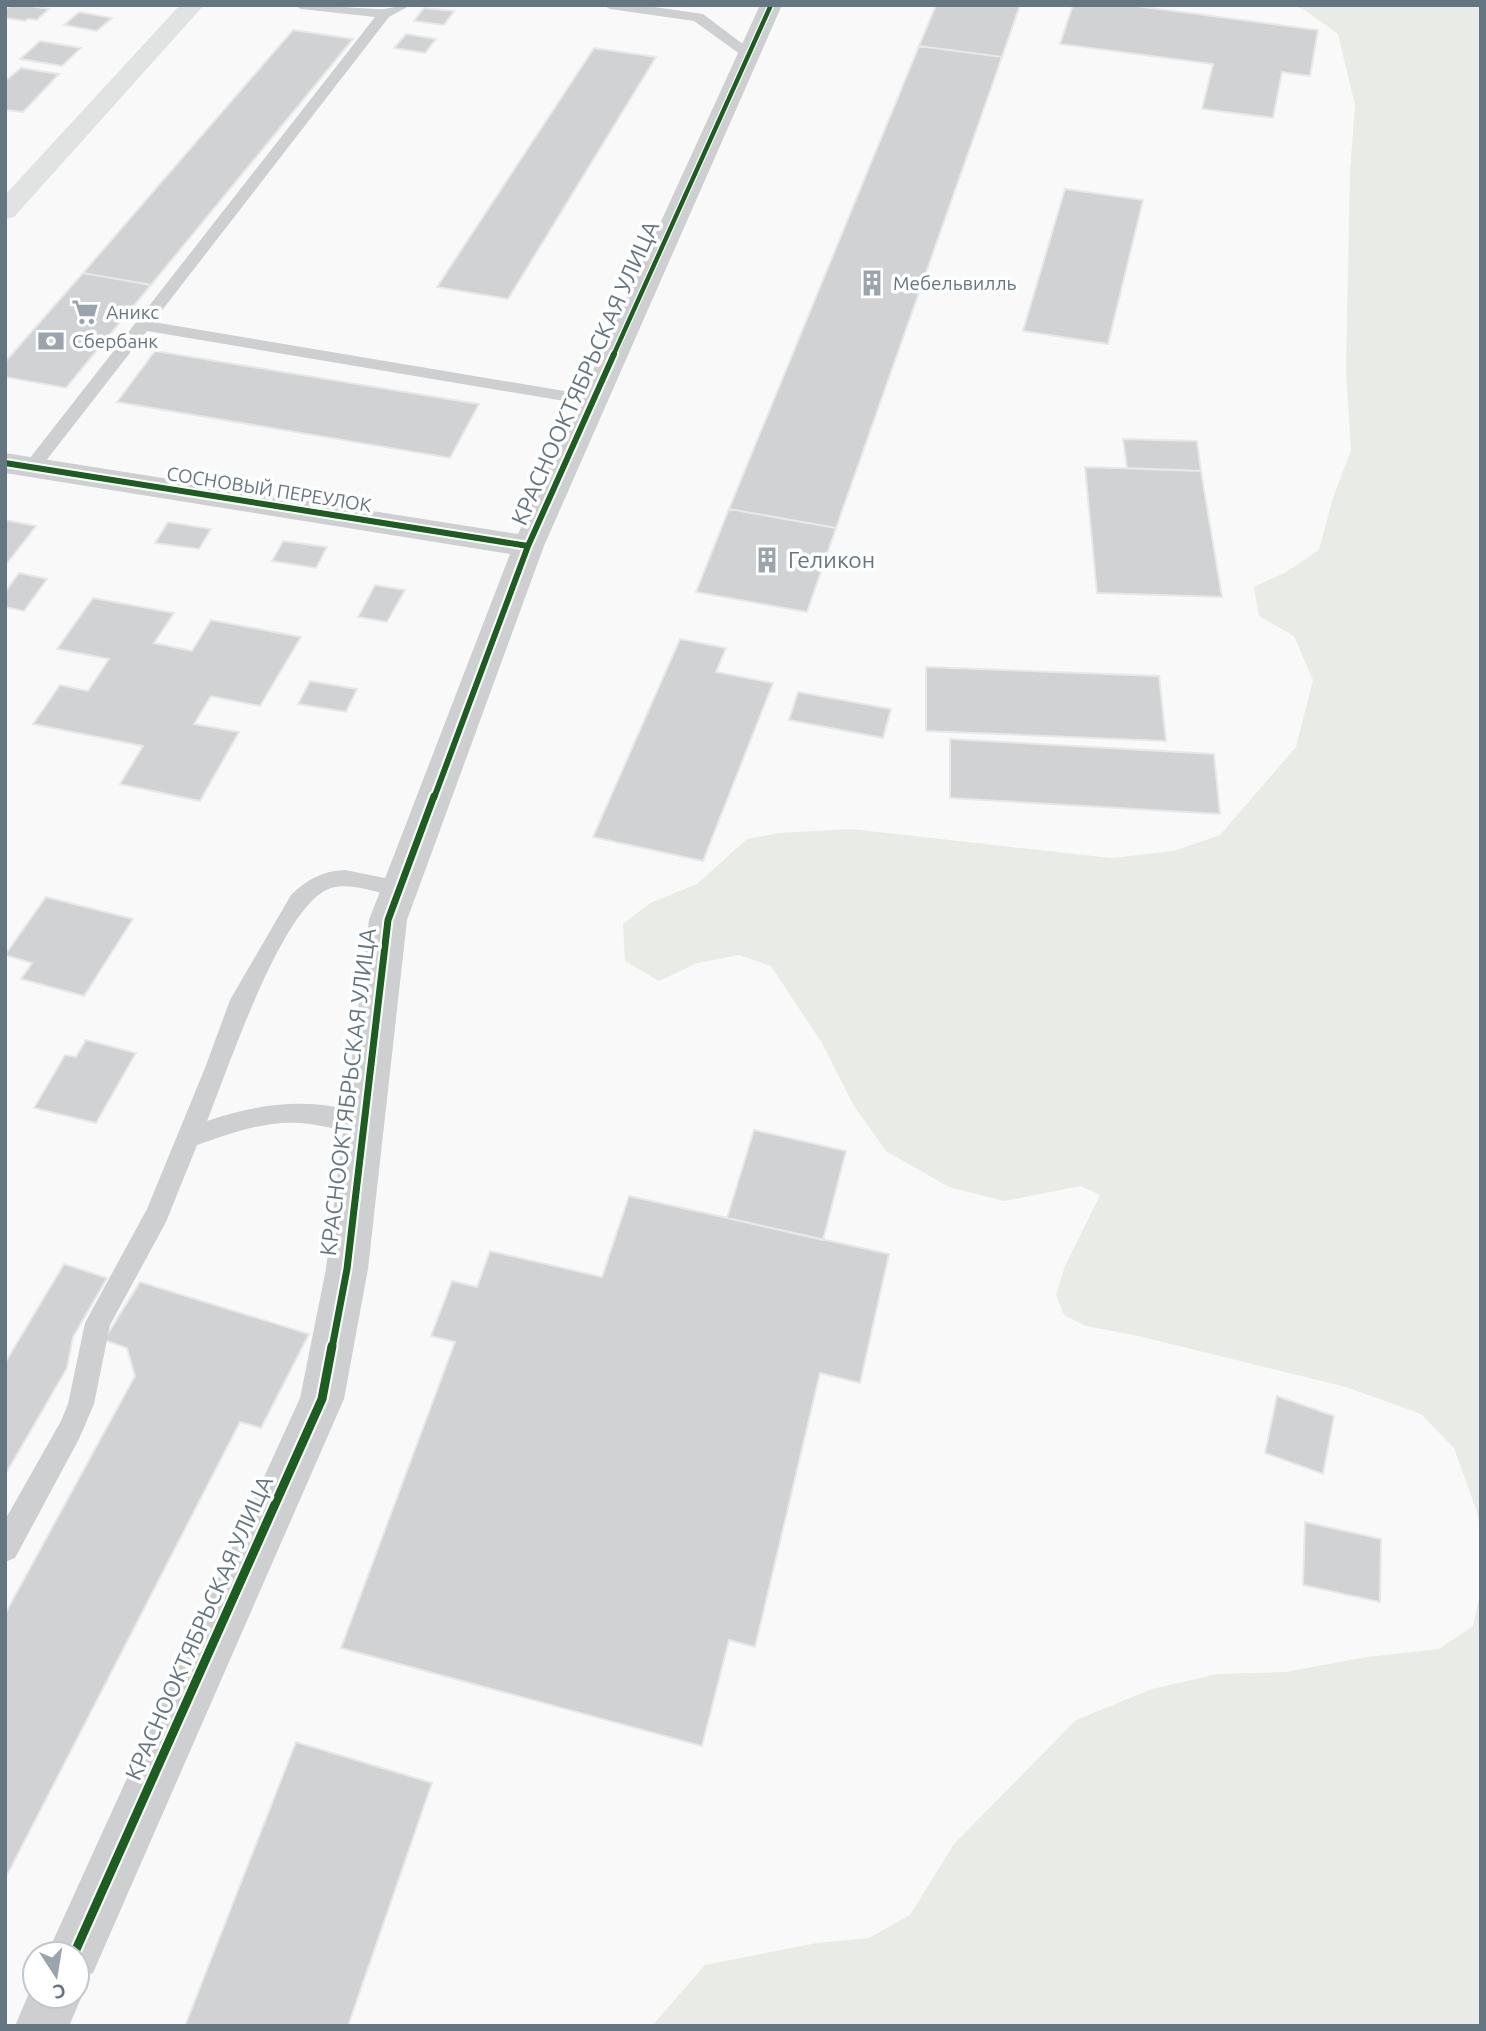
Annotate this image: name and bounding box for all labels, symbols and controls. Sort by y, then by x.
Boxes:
street label: КРАСНООКТЯБРЬСКАЯ УЛИЦА [506,217,663,529]
building icon: Мебельвилль [857,268,887,298]
place label: Мебельвилль [893,272,1017,294]
supermarket icon: Аникс [70,297,100,327]
place label: Аникс [106,301,159,323]
bank icon: Сбербанк [36,326,66,356]
place label: Сбербанк [72,330,158,352]
street label: СОСНОВЫЙ ПЕРЕУЛОК [165,462,373,516]
building icon: Геликон [752,545,782,575]
place label: Геликон [788,547,875,572]
street label: КРАСНООКТЯБРЬСКАЯ УЛИЦА [315,926,380,1257]
street label: КРАСНООКТЯБРЬСКАЯ УЛИЦА [120,1472,277,1784]
north arrow [21,1940,91,2010]
text: С [51,1980,68,2004]

